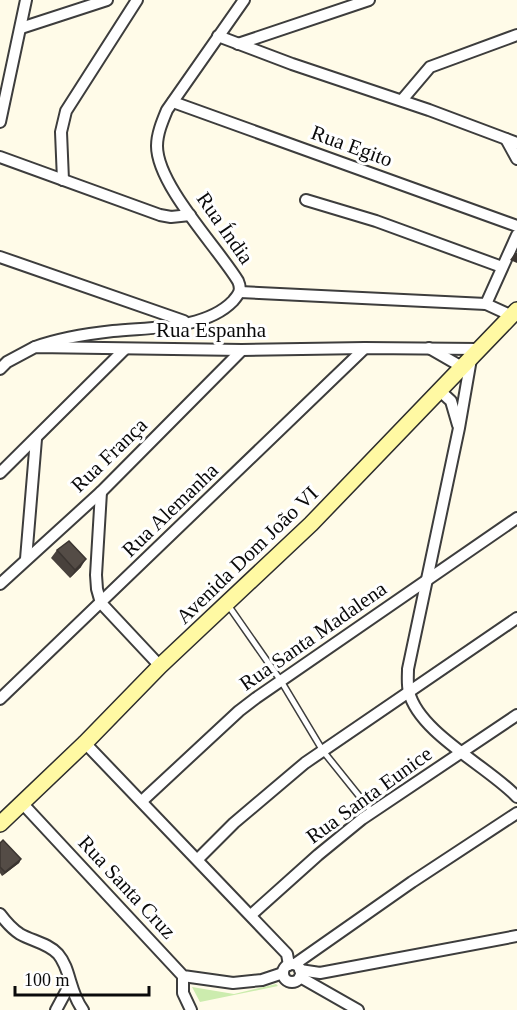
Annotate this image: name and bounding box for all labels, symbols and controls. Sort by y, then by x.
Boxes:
street label: Rua Egito [308,120,396,172]
street label: Rua Índia [192,187,259,269]
street label: Rua Espanha [156,318,267,342]
street label: Rua França [66,412,152,497]
street label: Rua Alemanha [117,458,224,562]
street label: Avenida Dom João VI [171,481,323,629]
street label: Rua Santa Madalena [235,576,392,696]
street label: Rua Santa Eunice [302,741,436,849]
street label: Rua Santa Cruz [73,831,181,943]
scale bar [15,959,148,997]
text: 100 m [24,970,70,990]

